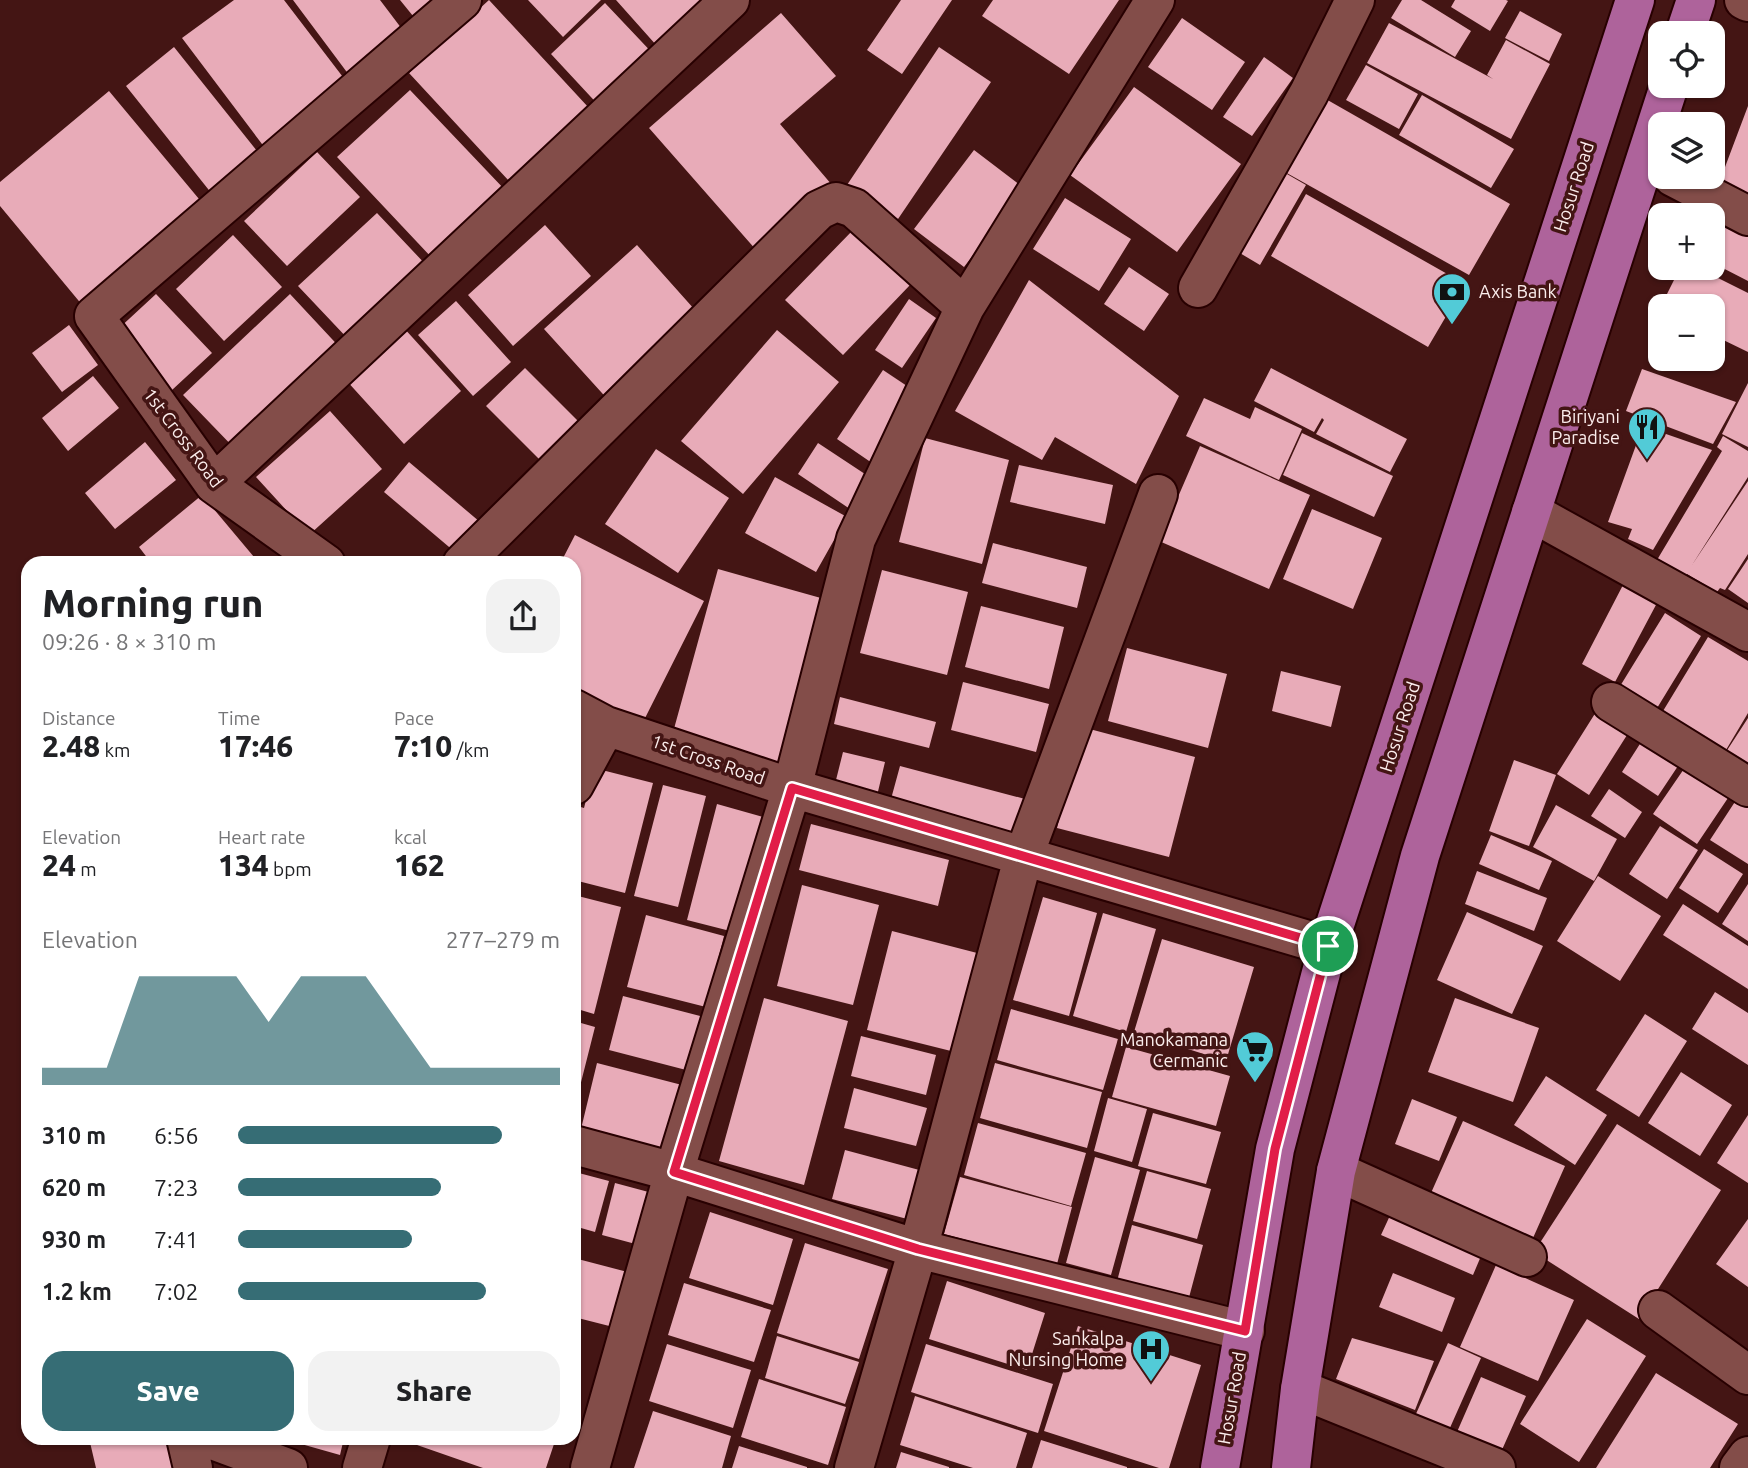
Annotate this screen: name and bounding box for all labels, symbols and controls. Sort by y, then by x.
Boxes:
map controls [1648,21,1725,371]
button: locate [1648,21,1725,98]
button: layers [1648,112,1725,189]
street label: Hosur Road [1549,139,1597,234]
button: + [1648,203,1725,280]
bank icon: Axis Bank [1431,271,1473,326]
place label: Axis Bank [1479,281,1557,301]
button: − [1648,294,1725,371]
street label: 1st Cross Road [140,384,228,491]
place label: Biriyani Paradise [1551,406,1620,447]
restaurant icon: Biriyani Paradise [1626,406,1668,461]
button: share [486,579,560,653]
text: Morning run [42,582,263,624]
text: 09:26 · 8 × 310 m [42,629,216,654]
street label: Hosur Road [1375,679,1423,774]
text: Distance [42,707,116,729]
text: Time [218,707,260,729]
text: Pace [394,707,434,729]
text: 2.48 [42,729,100,763]
text: 17:46 [218,729,293,763]
text: 7:10 [394,729,452,763]
street label: 1st Cross Road [649,730,768,788]
text: km [100,739,130,761]
text: /km [452,739,490,761]
text: Elevation [42,826,121,848]
text: Heart rate [218,826,305,848]
text: kcal [394,826,427,848]
text: 24 [42,848,76,882]
text: 134 [218,848,269,882]
text: 162 [394,848,445,882]
text: m [76,858,97,880]
text: bpm [269,858,312,880]
pin [1298,916,1358,976]
text: Elevation [42,927,138,952]
text: 277–279 m [446,927,560,952]
icon: arrive [1309,927,1347,965]
place label: Manokamana Cermanic [1120,1029,1228,1070]
supermarket icon: Manokamana Cermanic [1234,1029,1276,1084]
text: 310 m [42,1123,106,1148]
text: 6:56 [154,1123,199,1148]
text: 620 m [42,1175,106,1200]
text: 7:23 [154,1175,199,1200]
text: 930 m [42,1227,106,1252]
text: 7:41 [154,1227,199,1252]
text: 1.2 km [42,1279,112,1304]
text: 7:02 [154,1279,199,1304]
place label: Sankalpa Nursing Home [1009,1328,1124,1369]
hospital icon: Sankalpa Nursing Home [1130,1328,1172,1383]
street label: Hosur Road [1213,1350,1249,1446]
button: Save [42,1351,294,1431]
button: Share [308,1351,560,1431]

